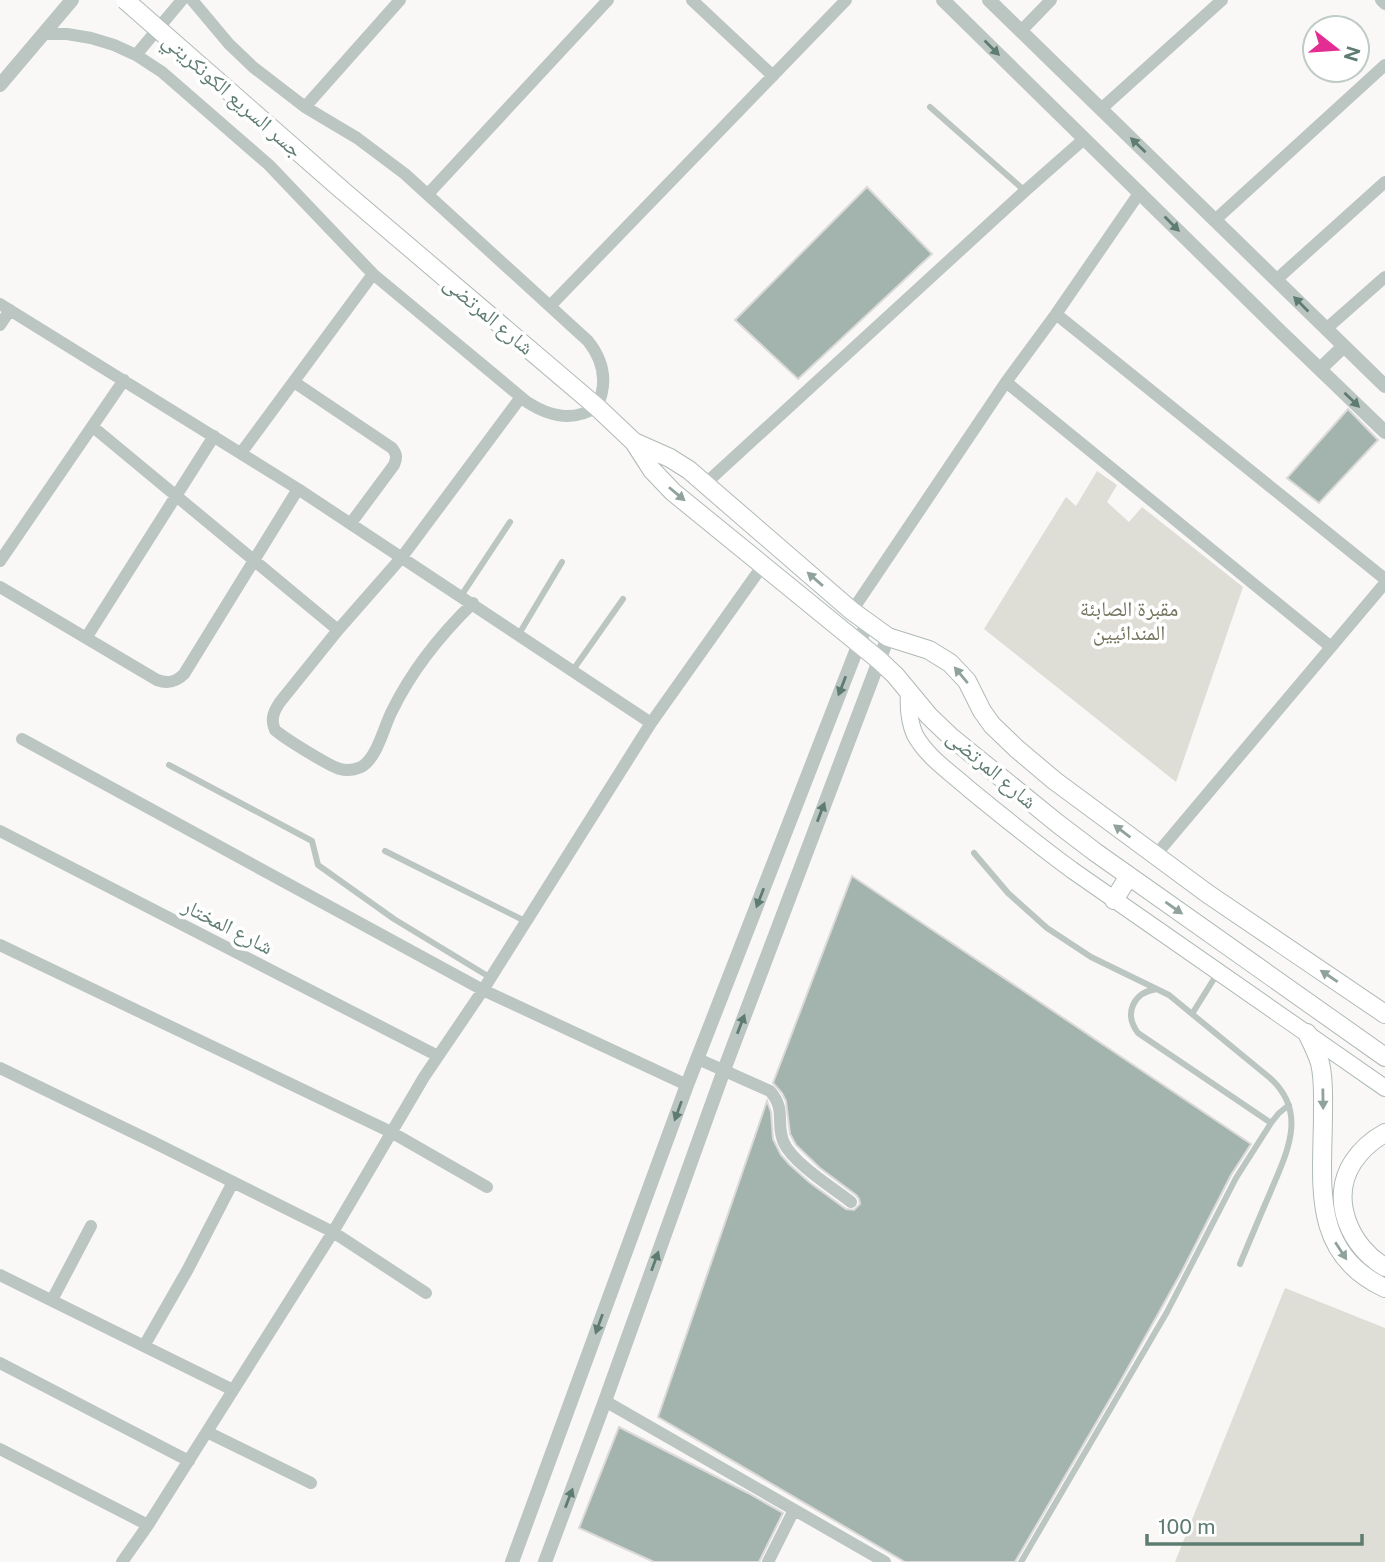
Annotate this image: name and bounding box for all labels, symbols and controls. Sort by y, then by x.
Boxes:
north arrow [1301,14,1371,84]
street label: جسر السريع الكونكريتي [155,27,308,166]
one-way arrow [984,40,1000,56]
text: N [1340,44,1365,64]
one-way arrow [1130,138,1147,154]
one-way arrow [1163,216,1180,232]
street label: شارع المرتضى [438,270,539,361]
one-way arrow [1292,296,1309,313]
one-way arrow [1344,392,1361,409]
one-way arrow [668,486,685,501]
one-way arrow [806,572,823,587]
park label: مقبرة الصابئة المندائيين [1080,596,1178,646]
one-way arrow [954,667,969,684]
one-way arrow [836,676,847,697]
street label: شارع المرتضى [941,724,1042,815]
one-way arrow [816,801,827,822]
one-way arrow [1113,825,1131,839]
one-way arrow [754,888,765,909]
street label: شارع المختار [177,892,277,960]
one-way arrow [1165,901,1183,915]
one-way arrow [1319,969,1339,982]
one-way arrow [736,1014,747,1035]
one-way arrow [1317,1088,1329,1110]
one-way arrow [672,1100,683,1121]
one-way arrow [1334,1242,1348,1260]
one-way arrow [650,1251,661,1272]
one-way arrow [593,1314,604,1335]
one-way arrow [564,1488,575,1509]
scale bar [1147,1502,1362,1546]
text: 100 m [1158,1514,1215,1539]

